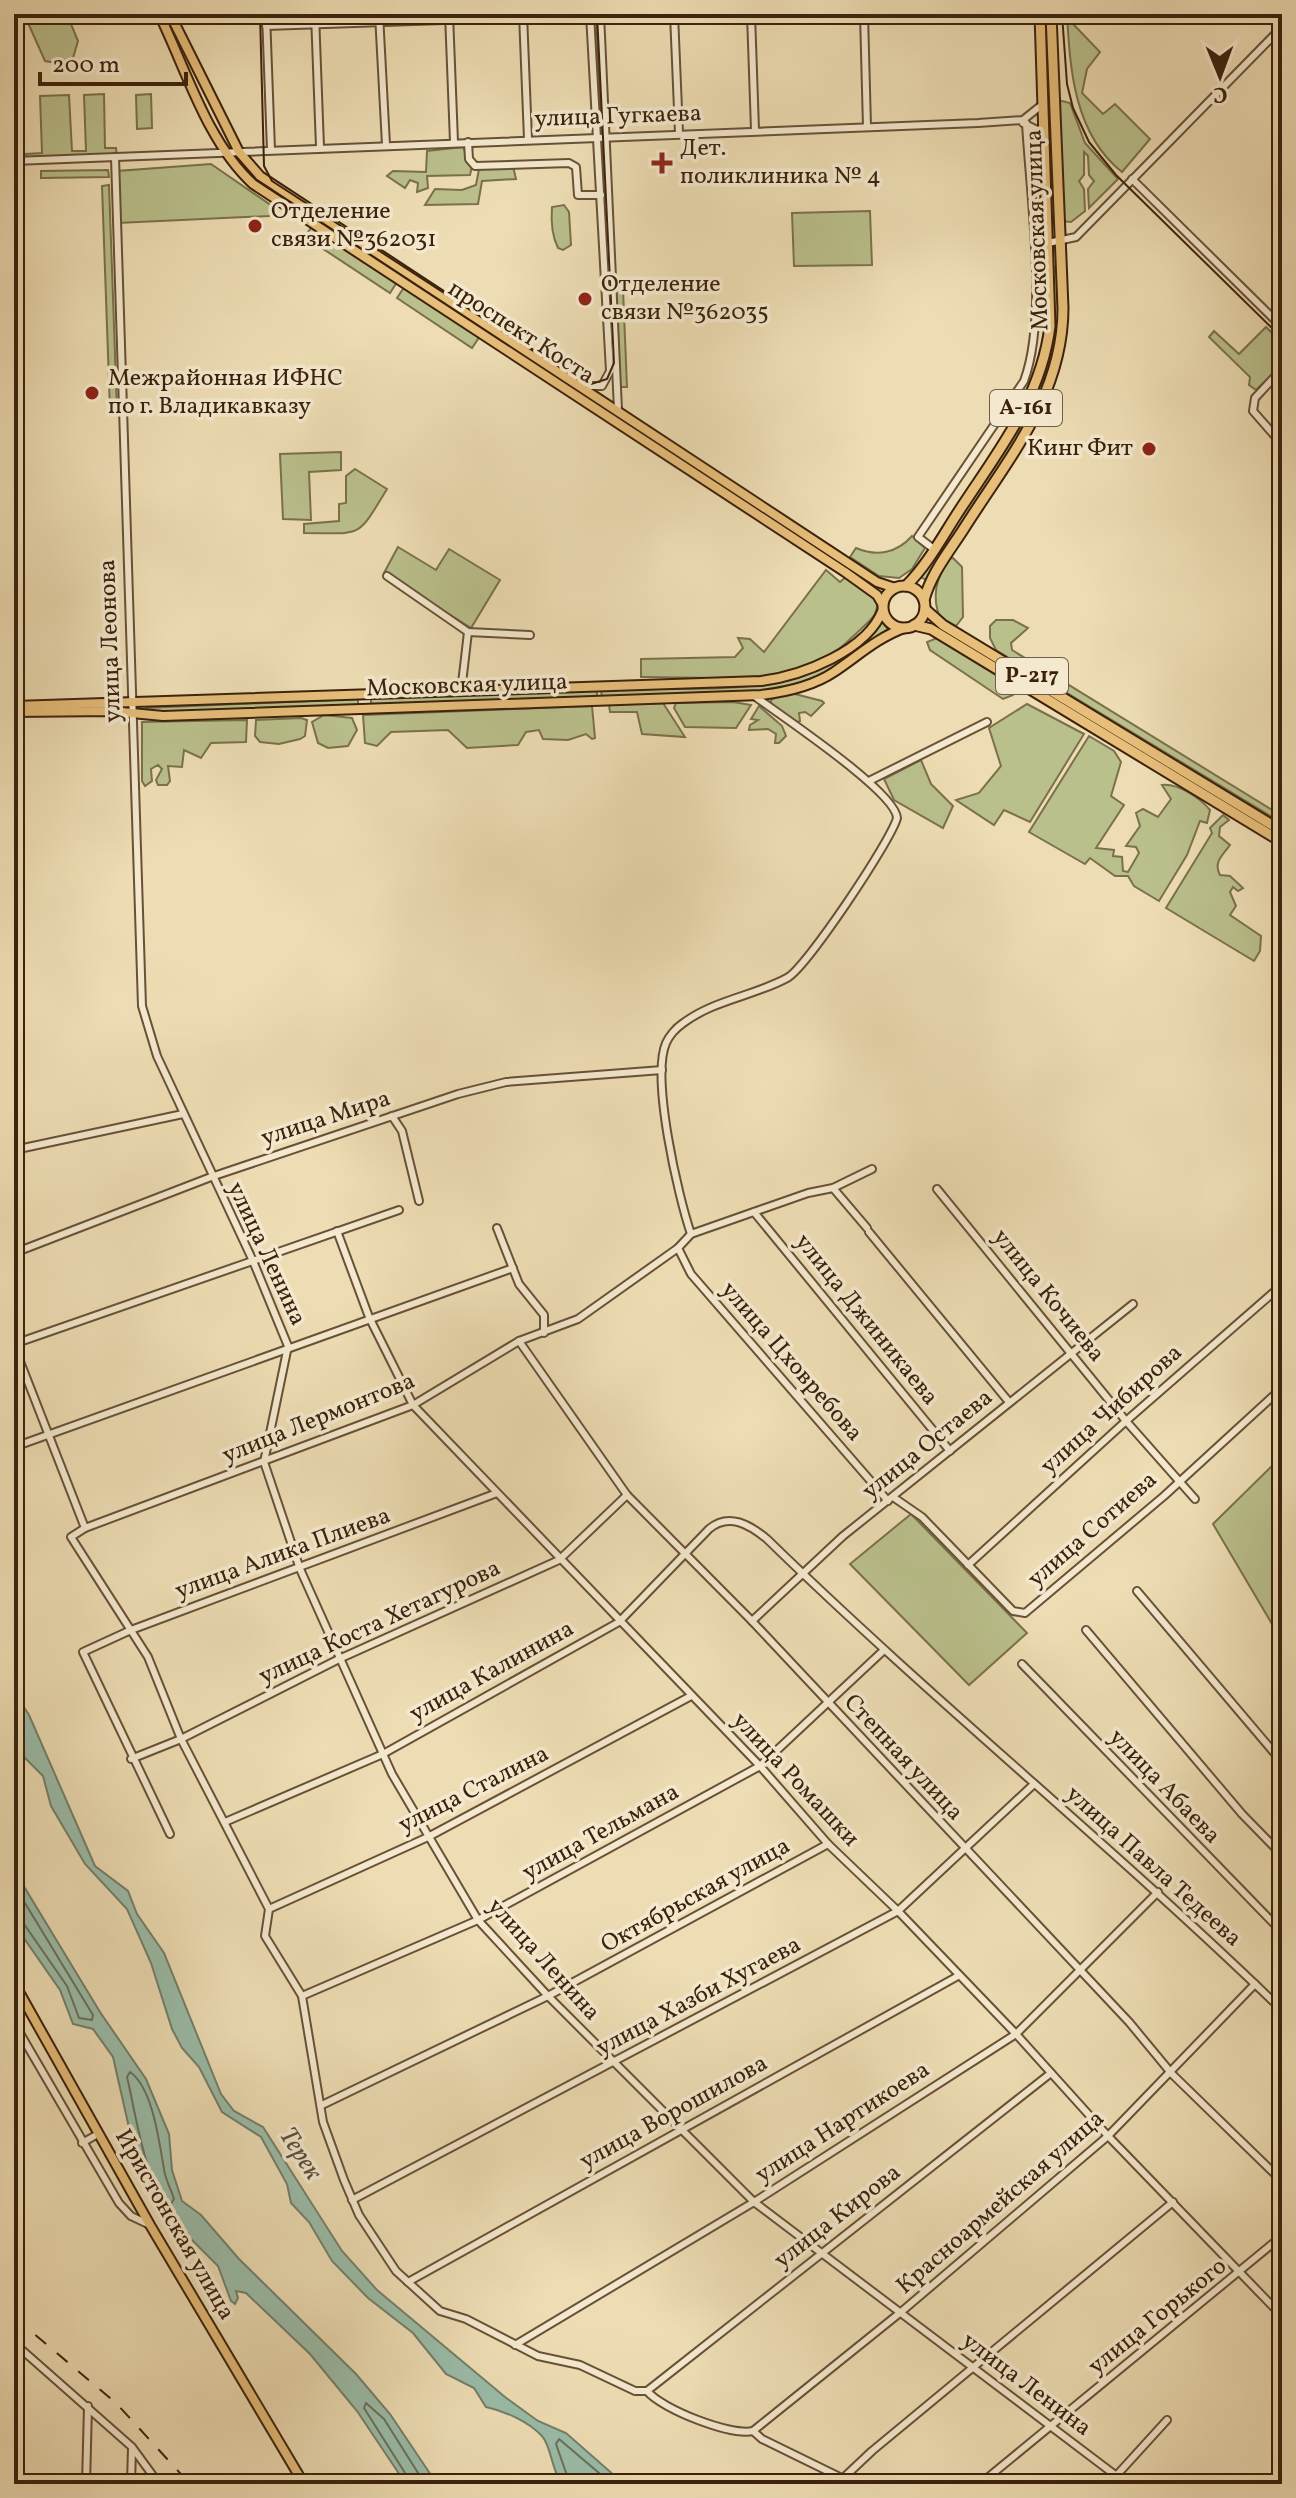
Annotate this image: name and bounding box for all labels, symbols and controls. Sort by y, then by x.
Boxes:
scale bar [40,36,186,86]
north arrow [1180,36,1260,116]
text: 200 m [52,49,120,83]
text: С [1213,78,1228,109]
street label: улица Гугкаева [534,97,702,137]
street label: Московская улица [1017,129,1059,331]
place label: Дет. поликлиника № 4 [680,132,881,194]
marker: Дет. поликлиника № 4 [651,152,673,174]
place label: Отделение связи №362031 [271,195,437,257]
marker: Отделение связи №362031 [246,217,264,235]
place label: Отделение связи №362035 [601,268,769,330]
street label: проспект Коста [441,273,601,393]
marker: Отделение связи №362035 [576,290,594,308]
place label: Межрайонная ИФНС по г. Владикавказу [108,362,343,424]
marker: Межрайонная ИФНС по г. Владикавказу [83,384,101,402]
road number: А-161 [990,390,1062,426]
place label: Кинг Фит [1027,432,1133,466]
marker: Кинг Фит [1140,440,1158,458]
street label: улица Леонова [91,559,131,723]
road number: Р-217 [996,658,1068,694]
street label: Московская улица [366,665,568,707]
street label: улица Мира [257,1082,395,1156]
street label: улица Ленина [218,1177,314,1331]
street label: улица Кочиева [984,1222,1112,1370]
street label: улица Джиникаева [786,1227,946,1413]
street label: улица Цховребова [712,1275,870,1449]
street label: улица Чибирова [1033,1337,1191,1483]
street label: улица Лермонтова [217,1365,421,1473]
street label: улица Остаева [855,1382,1001,1508]
street label: улица Сотиева [1021,1464,1165,1596]
street label: улица Алика Плиева [171,1499,395,1609]
street label: улица Коста Хетагурова [253,1552,507,1694]
street label: улица Калинина [404,1613,580,1731]
street label: Степная улица [835,1687,971,1829]
street label: улица Ромашки [723,1705,867,1855]
street label: улица Абаева [1100,1722,1228,1852]
street label: улица Сталина [393,1737,555,1843]
street label: улица Тельмана [516,1776,686,1890]
street label: улица Павла Тедеева [1057,1778,1249,1956]
street label: Октябрьская улица [595,1830,797,1962]
street label: улица Ленина [479,1891,607,2029]
street label: улица Хазби Хугаева [591,1929,807,2065]
street label: улица Ворошилова [574,2047,774,2179]
street label: улица Нартикоева [749,2054,937,2192]
street label: Красноармейская улица [889,2103,1113,2303]
water label: Терек [270,2121,331,2188]
street label: Иристонская улица [105,2123,243,2327]
street label: улица Кирова [767,2156,909,2278]
street label: улица Горького [1081,2250,1235,2384]
street label: улица Ленина [954,2325,1098,2445]

